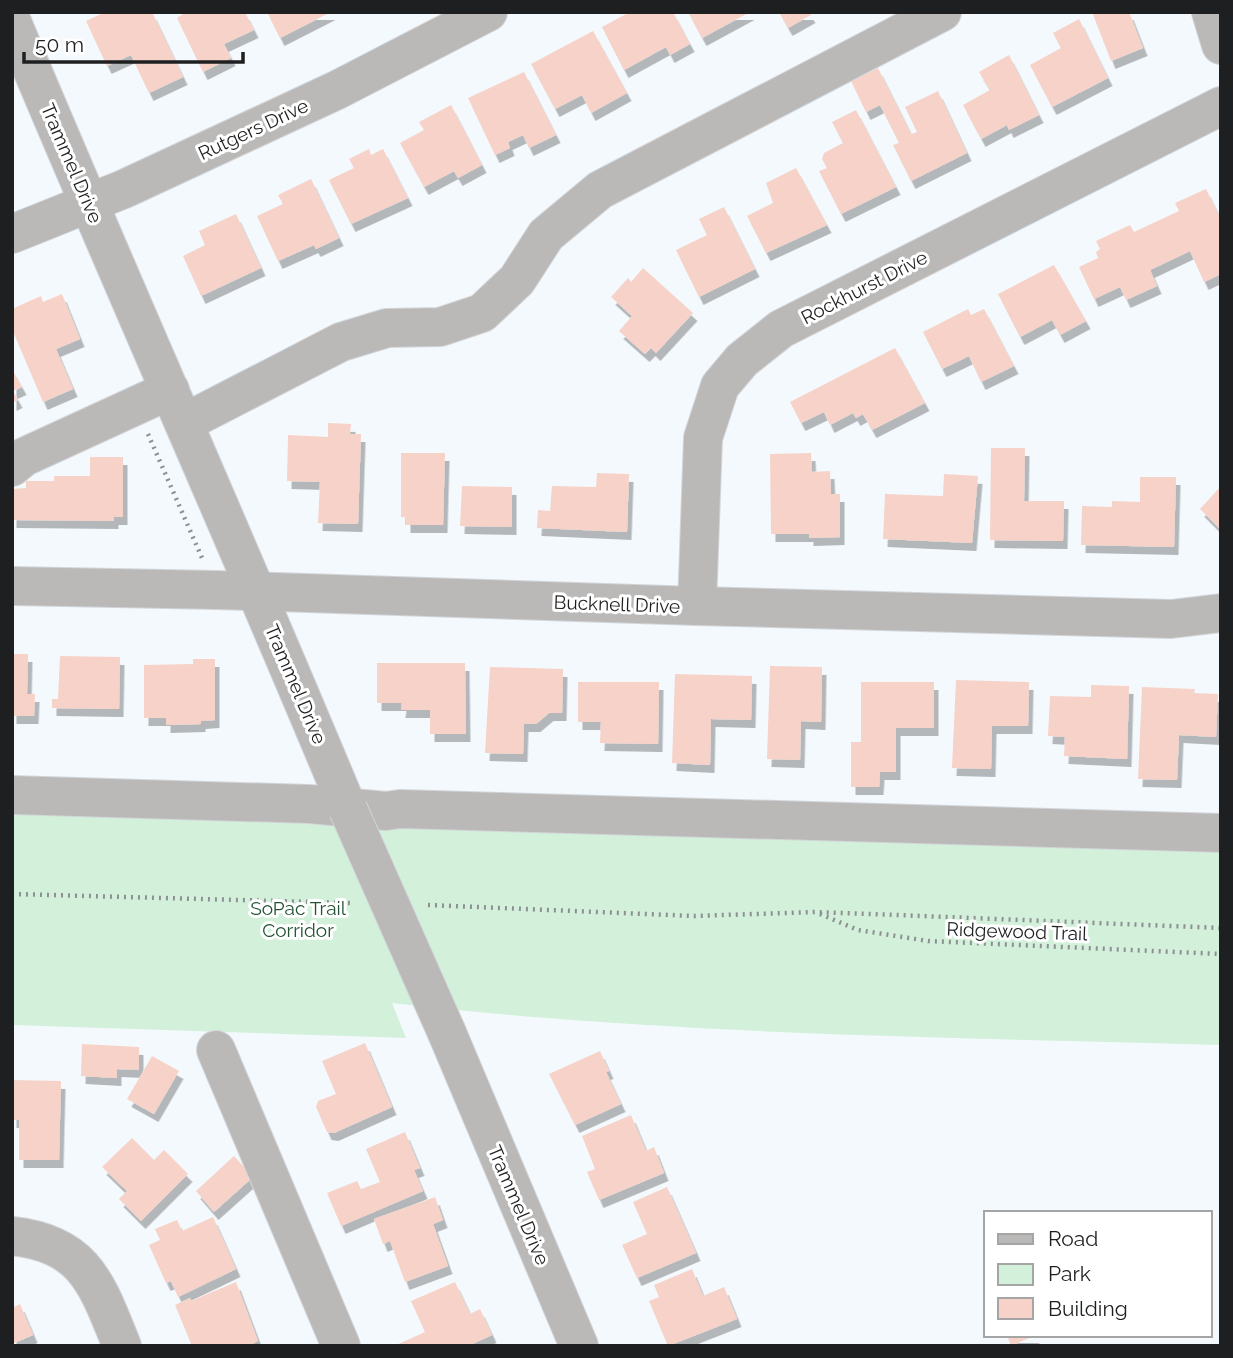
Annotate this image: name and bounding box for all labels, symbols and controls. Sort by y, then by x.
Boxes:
scale bar [24,21,243,65]
text: 50 m [35,32,84,57]
street label: Rutgers Drive [195,94,311,164]
street label: Trammel Drive [37,100,107,226]
street label: Rockhurst Drive [797,246,931,328]
street label: Bucknell Drive [553,591,681,617]
street label: Trammel Drive [261,621,331,747]
park label: SoPac Trail Corridor [250,897,347,941]
street label: Ridgewood Trail [946,918,1089,944]
street label: Trammel Drive [484,1142,554,1268]
legend [984,1211,1212,1337]
text: Road [1048,1226,1098,1251]
text: Park [1048,1261,1091,1286]
text: Building [1048,1296,1128,1321]

